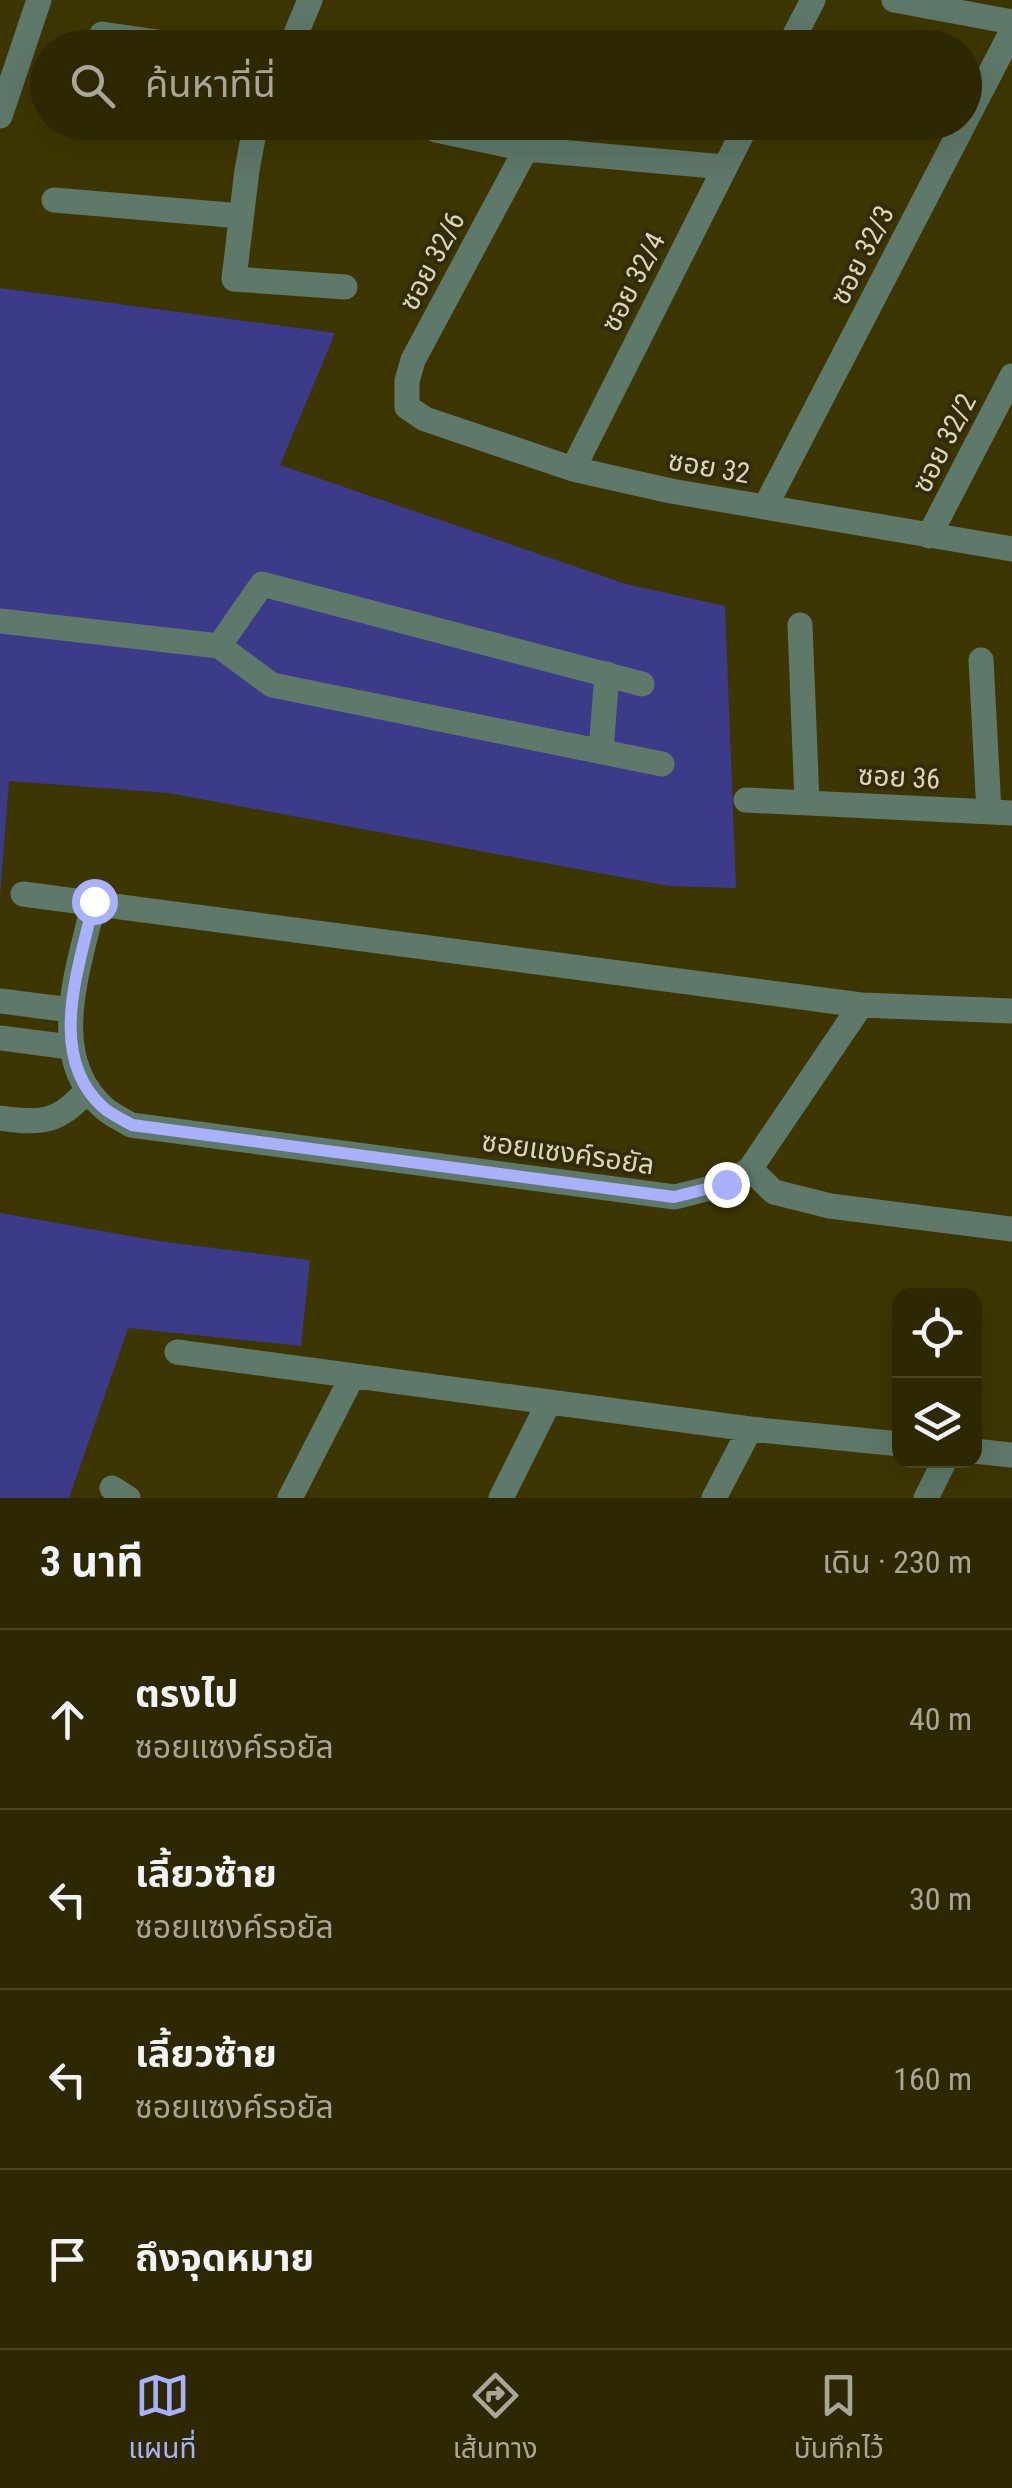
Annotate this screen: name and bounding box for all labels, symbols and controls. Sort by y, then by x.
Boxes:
search box [30,30,982,140]
icon: search [65,58,120,113]
text: ค้นหาที่นี่ [145,62,276,106]
street label: ซอย 32/3 [823,200,901,310]
street label: ซอย 32/6 [392,206,472,316]
street label: ซอย 32/4 [594,227,672,337]
street label: ซอย 32/2 [905,388,983,498]
street label: ซอย 32 [666,444,752,490]
street label: ซอย 36 [857,758,941,796]
route start [72,879,118,925]
street label: ซอยแซงค์รอยัล [480,1125,656,1181]
route end [704,1162,750,1208]
map controls [892,1288,982,1468]
button: locate [892,1288,982,1378]
button: layers [892,1378,982,1468]
text: 3 นาที [40,1537,143,1586]
text: เดิน · 230 m [822,1543,972,1581]
text: ตรงไป [135,1672,238,1716]
icon: ahead [40,1692,95,1747]
text: 40 m [909,1700,972,1738]
text: ซอยแซงค์รอยัล [135,1728,334,1766]
text: เลี้ยวซ้าย [135,1852,277,1896]
icon: left [40,1872,95,1927]
text: 30 m [909,1880,972,1918]
text: ซอยแซงค์รอยัล [135,1908,334,1946]
text: เลี้ยวซ้าย [135,2032,277,2076]
icon: left [40,2052,95,2107]
text: 160 m [893,2060,972,2098]
text: ซอยแซงค์รอยัล [135,2088,334,2126]
icon: arrive [40,2232,95,2287]
text: ถึงจุดหมาย [135,2236,314,2280]
tab: แผนที่ [128,2368,196,2471]
tab: เส้นทาง [453,2368,537,2471]
tab: บันทึกไว้ [794,2368,884,2471]

